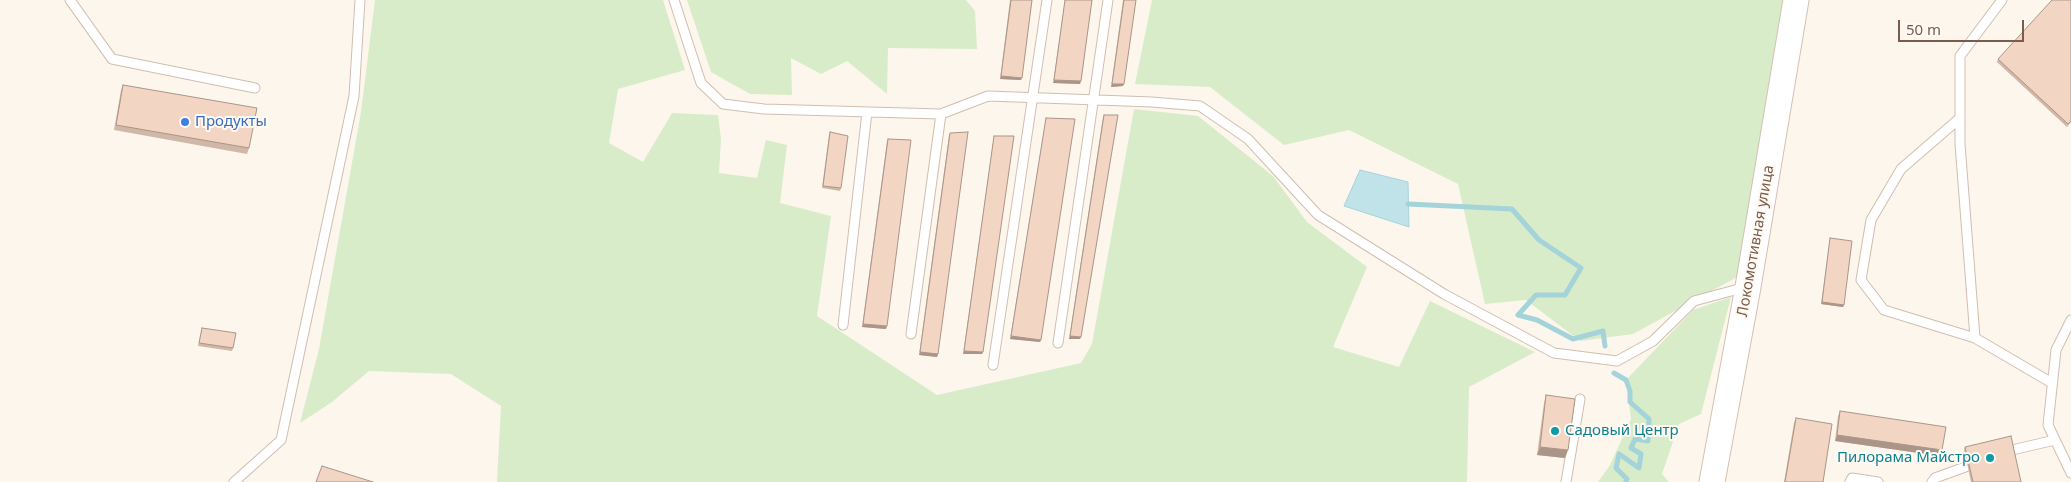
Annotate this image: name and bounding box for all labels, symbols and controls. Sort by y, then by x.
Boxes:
scale bar [1901,10,2027,42]
text: 50 m [1906,19,1941,39]
place label: Продукты [195,113,267,131]
marker: Продукты [179,116,191,128]
street label: Локомотивная улица [1734,164,1778,318]
place label: Садовый Центр [1565,422,1679,440]
marker: Садовый Центр [1549,425,1561,437]
place label: Пилорама Майстро [1837,449,1980,467]
marker: Пилорама Майстро [1984,452,1996,464]

